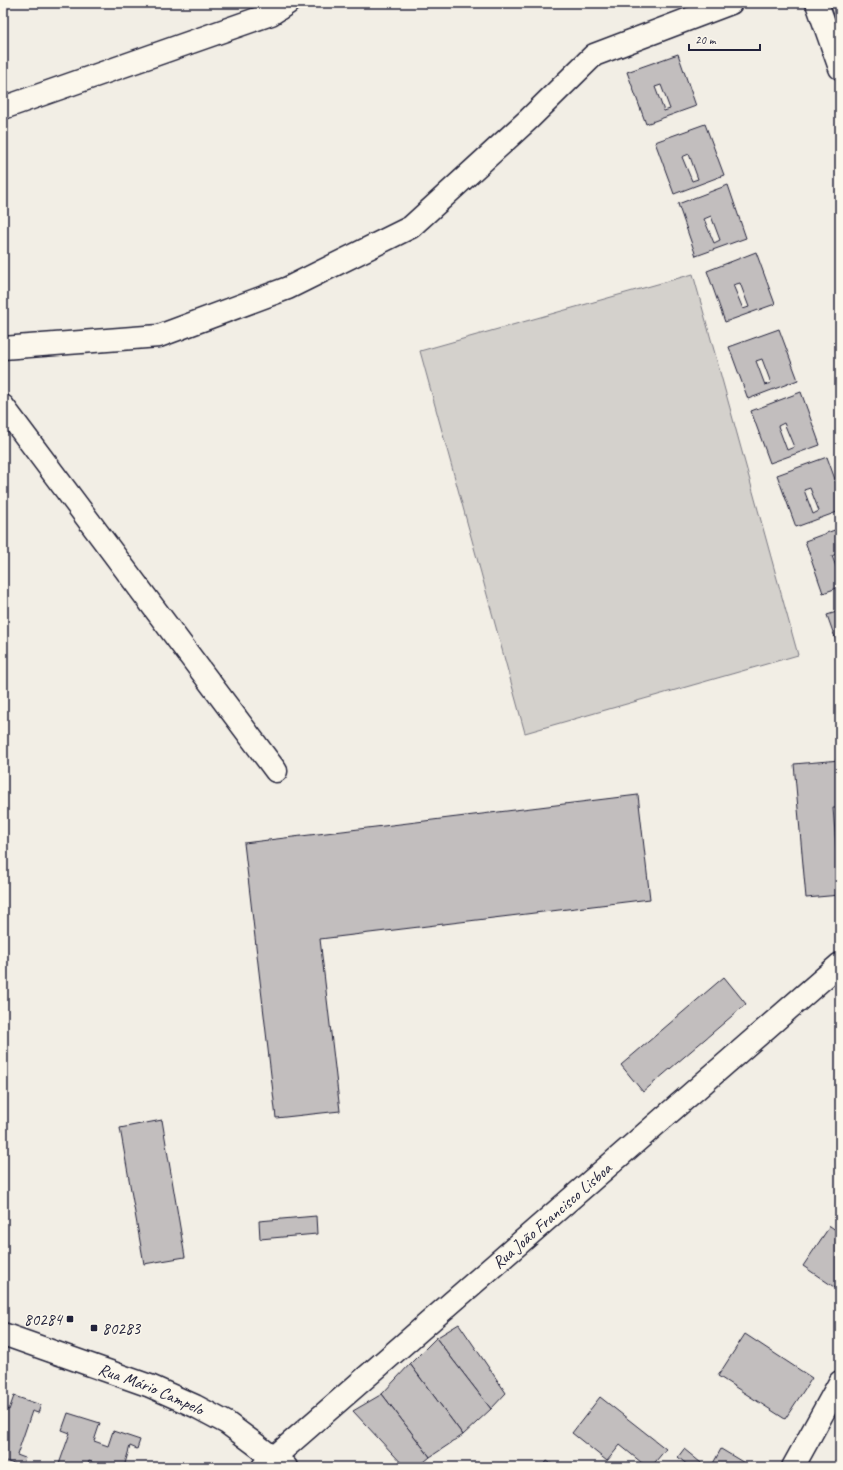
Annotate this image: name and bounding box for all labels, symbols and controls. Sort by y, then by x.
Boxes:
scale bar [689,26,760,52]
text: 20 m [695,32,717,48]
street label: Rua João Francisco Lisboa [488,1157,617,1273]
place label: 80284 [24,1309,64,1330]
marker: 80284 [65,1314,75,1324]
place label: 80283 [102,1318,142,1339]
marker: 80283 [89,1323,99,1333]
street label: Rua Mário Campelo [96,1359,209,1421]

